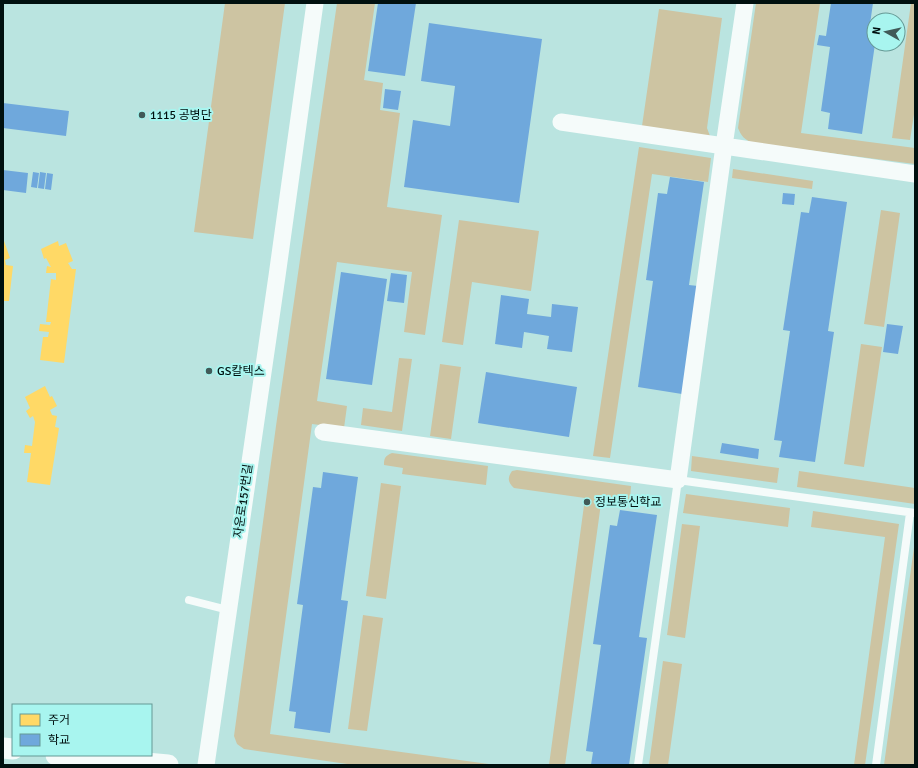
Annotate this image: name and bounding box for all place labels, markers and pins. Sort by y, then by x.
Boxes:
place label: 1115 공병단 [150,108,212,123]
marker: 1115 공병단 [137,110,147,120]
place label: GS칼텍스 [217,364,265,379]
marker: GS칼텍스 [204,366,214,376]
place label: 정보통신학교 [595,495,661,510]
marker: 정보통신학교 [582,497,592,507]

